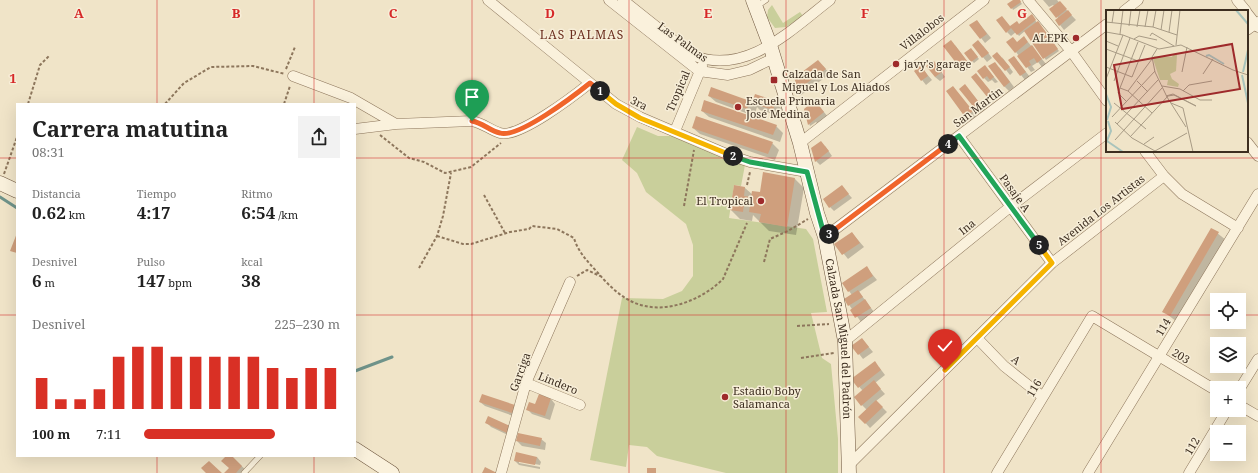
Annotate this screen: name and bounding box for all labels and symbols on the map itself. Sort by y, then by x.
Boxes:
text: A [74,4,84,22]
text: B [232,4,241,22]
text: C [389,4,398,22]
text: D [545,4,555,22]
text: E [704,4,713,22]
text: F [861,4,869,22]
text: G [1017,4,1027,22]
street label: Villalobos [897,10,947,53]
inset map [1106,10,1248,152]
street label: Las Palmas [655,18,711,65]
district label: LAS PALMAS [540,26,624,43]
place label: ALEPK [1032,30,1068,45]
marker: ALEPK [1071,33,1081,43]
place label: javy's garage [903,56,972,71]
marker: javy's garage [891,59,901,69]
place label: Calzada de San Miguel y Los Aliados [782,66,890,94]
street label: Tropical [662,67,693,114]
text: 1 [9,69,17,87]
marker: Calzada de San Miguel y Los Aliados [769,75,779,85]
pin [455,80,489,121]
pin: 1 [590,81,610,101]
street label: San Martin [950,83,1005,130]
street label: 3ra [628,92,650,113]
place label: Escuela Primaria José Medina [745,93,835,121]
marker: Escuela Primaria José Medina [733,102,743,112]
pin: 4 [938,134,958,154]
pin: 2 [723,146,743,166]
street label: Pasaje A [996,171,1034,215]
street label: Avenida Los Artistas [1054,171,1148,248]
place label: El Tropical [696,193,754,208]
marker: El Tropical [756,196,766,206]
street label: Ina [955,215,978,238]
pin: 3 [819,224,839,244]
pin: 5 [1029,235,1049,255]
street label: Calzada San Miguel del Padrón [822,257,855,420]
street label: 114 [1151,315,1174,339]
pin [928,329,962,370]
street label: 203 [1169,344,1193,367]
street label: Garciga [506,350,533,393]
street label: A [1009,351,1024,368]
street label: Lindero [536,368,580,397]
street label: 116 [1022,376,1045,400]
place label: Estadio Boby Salamanca [733,383,801,411]
marker: Estadio Boby Salamanca [720,392,730,402]
street label: 112 [1180,434,1203,458]

